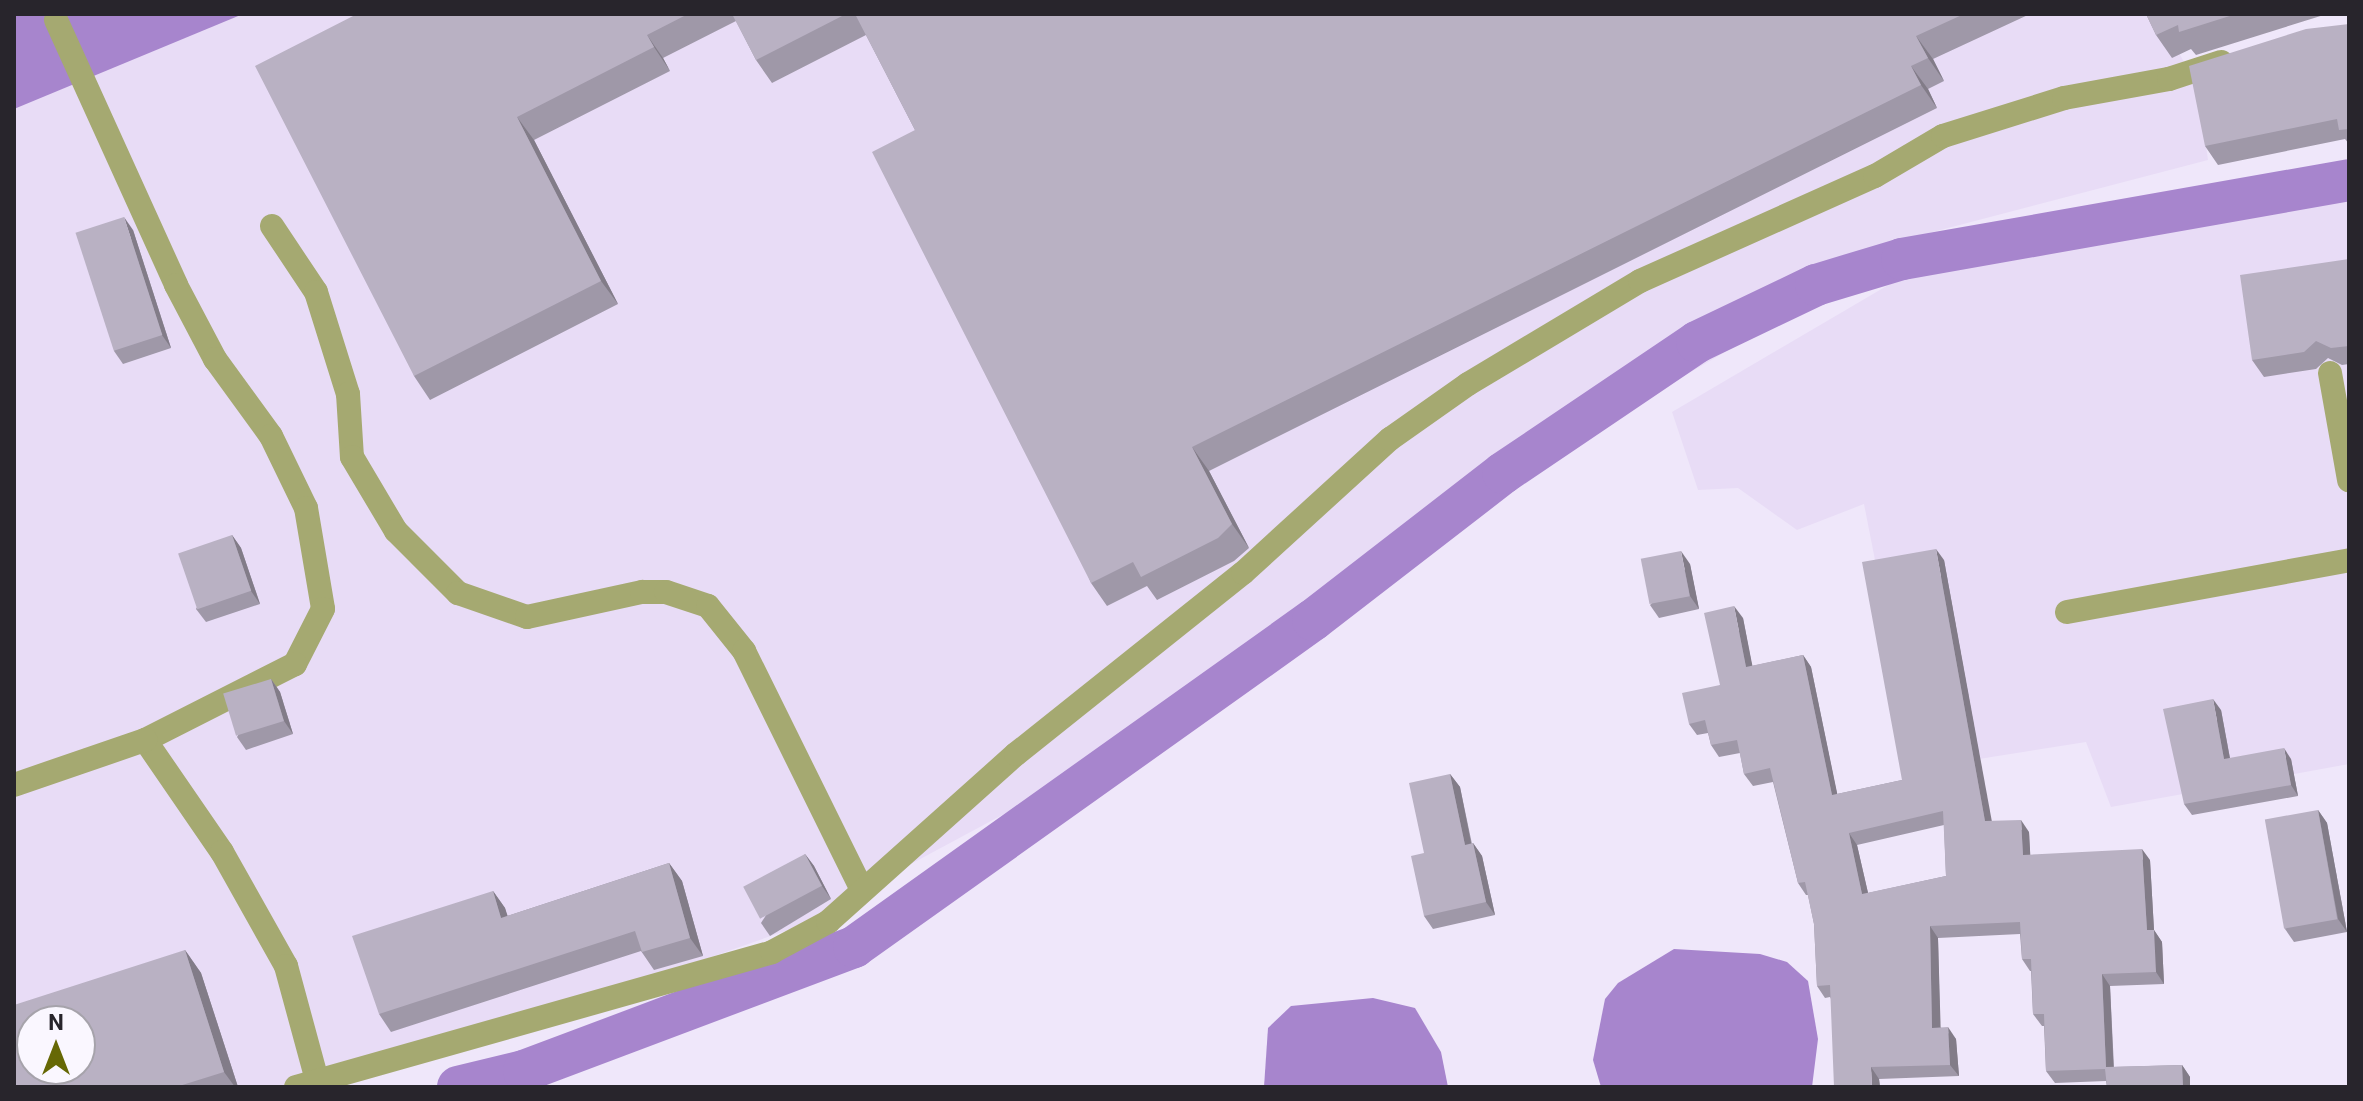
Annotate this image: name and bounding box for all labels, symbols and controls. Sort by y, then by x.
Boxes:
north arrow [16,1005,96,1085]
text: N [48,1010,64,1035]

